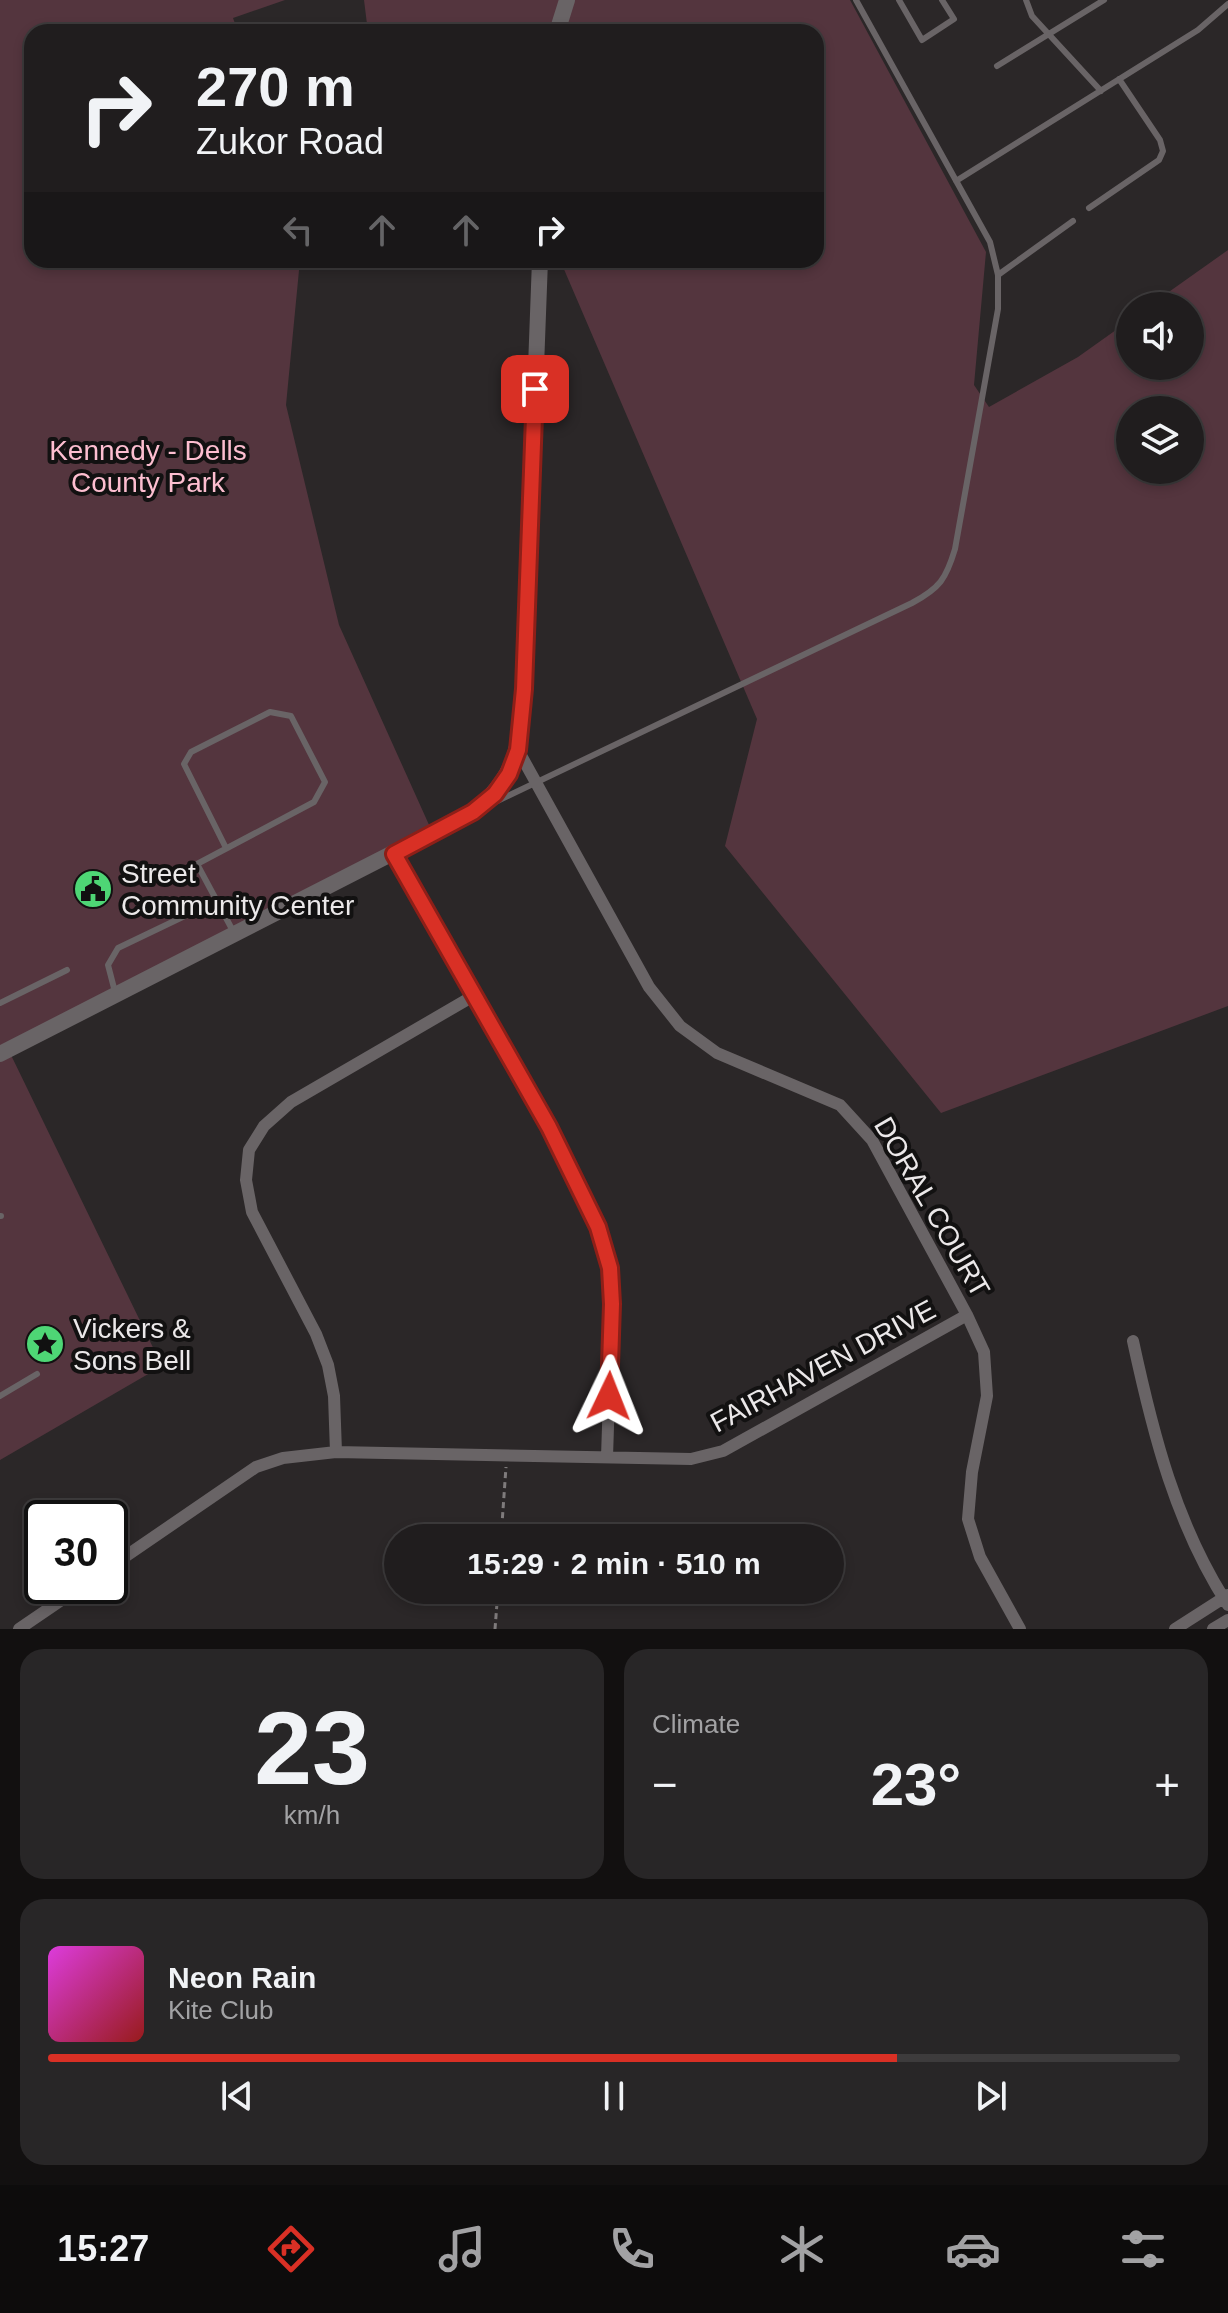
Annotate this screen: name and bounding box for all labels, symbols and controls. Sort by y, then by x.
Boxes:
text: 270 m [196,55,355,118]
icon: right [64,56,168,160]
text: Zukor Road [196,121,384,162]
icon: left [276,208,320,252]
icon: ahead [360,208,404,252]
icon: ahead [444,208,488,252]
icon: right [528,208,572,252]
map controls [1116,292,1204,484]
button: sound [1116,292,1204,380]
pin [501,355,569,423]
icon: arrive [513,367,557,411]
button: layers [1116,396,1204,484]
park label: Kennedy - Dells County Park [49,435,247,498]
place label: Street Community Center [121,858,354,921]
public building icon: Street Community Center [72,868,114,910]
street label: DORAL COURT [868,1112,996,1302]
street label: FAIRHAVEN DRIVE [705,1294,941,1438]
place label: Vickers & Sons Bell [73,1313,191,1376]
place icon: Vickers & Sons Bell [24,1323,66,1365]
position arrow [567,1354,651,1438]
speed limit sign: 30 [24,1500,128,1604]
text: 15:29 · 2 min · 510 m [467,1547,761,1580]
text: 23 [254,1690,370,1806]
text: Climate [652,1709,740,1739]
text: 23° [871,1751,961,1818]
text: − [652,1760,678,1809]
text: + [1154,1760,1180,1809]
text: km/h [284,1800,340,1830]
text: Neon Rain [168,1961,316,1994]
text: Kite Club [168,1995,274,2025]
icon: previous [215,2074,259,2118]
icon: pause [592,2074,636,2118]
icon: next [969,2074,1013,2118]
icon: directions [263,2221,319,2277]
icon: music [434,2221,490,2277]
icon: phone [604,2221,660,2277]
icon: climate [774,2221,830,2277]
icon: car [945,2221,1001,2277]
icon: filters [1115,2221,1171,2277]
text: 15:27 [57,2228,149,2269]

